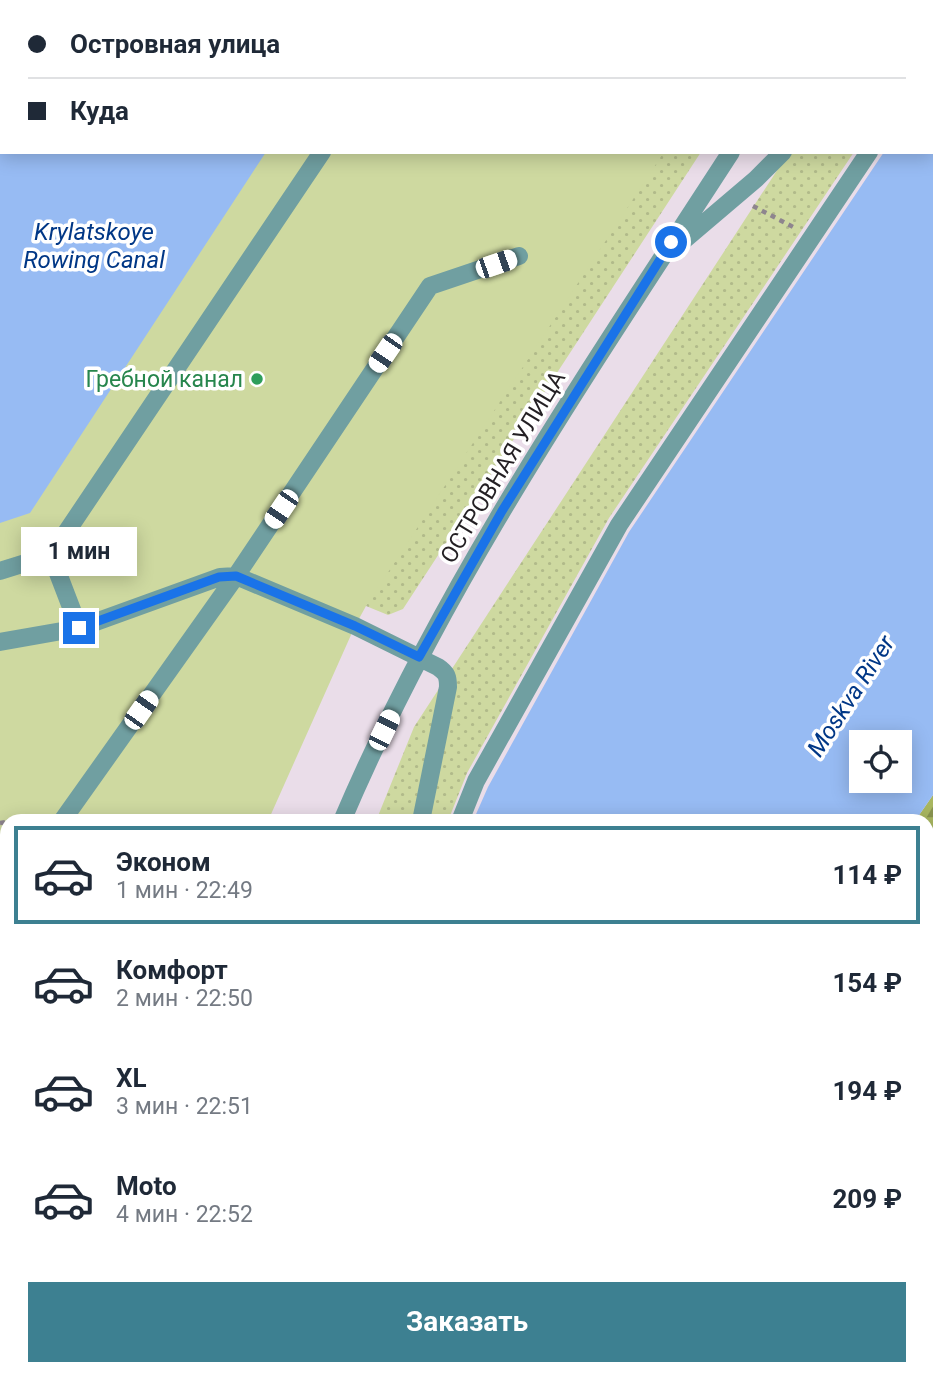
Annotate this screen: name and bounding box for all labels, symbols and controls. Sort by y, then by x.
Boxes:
text: Островная улица [70,29,280,59]
text: Куда [70,96,129,126]
water label: Krylatskoye Rowing Canal [23,218,165,274]
route start [655,226,687,258]
car [473,247,520,281]
car [365,330,406,376]
place label: Гребной канал [85,366,243,393]
street label: ОСТРОВНАЯ УЛИЦА [435,366,571,568]
marker: Гребной канал [249,371,265,387]
car [261,486,302,532]
callout: 1 мин [21,526,137,576]
text: 1 мин [48,538,110,565]
route end [63,612,95,644]
water label: Moskva River [802,629,901,762]
car [121,687,162,733]
car [366,707,403,753]
map controls [849,730,912,793]
button: locate [849,730,912,793]
icon: car [32,844,95,907]
text: Эконом [116,847,211,877]
text: 114 ₽ [832,860,902,890]
text: 1 мин · 22:49 [116,877,253,904]
icon: car [32,952,95,1015]
text: Комфорт [116,955,228,985]
text: 154 ₽ [832,968,902,998]
text: 2 мин · 22:50 [116,985,253,1012]
icon: car [32,1060,95,1123]
text: XL [116,1063,147,1093]
text: 194 ₽ [832,1076,902,1106]
text: 3 мин · 22:51 [116,1093,253,1120]
icon: car [32,1168,95,1231]
text: Moto [116,1171,177,1201]
text: 209 ₽ [832,1184,902,1214]
text: 4 мин · 22:52 [116,1201,253,1228]
button: Заказать [28,1282,906,1362]

